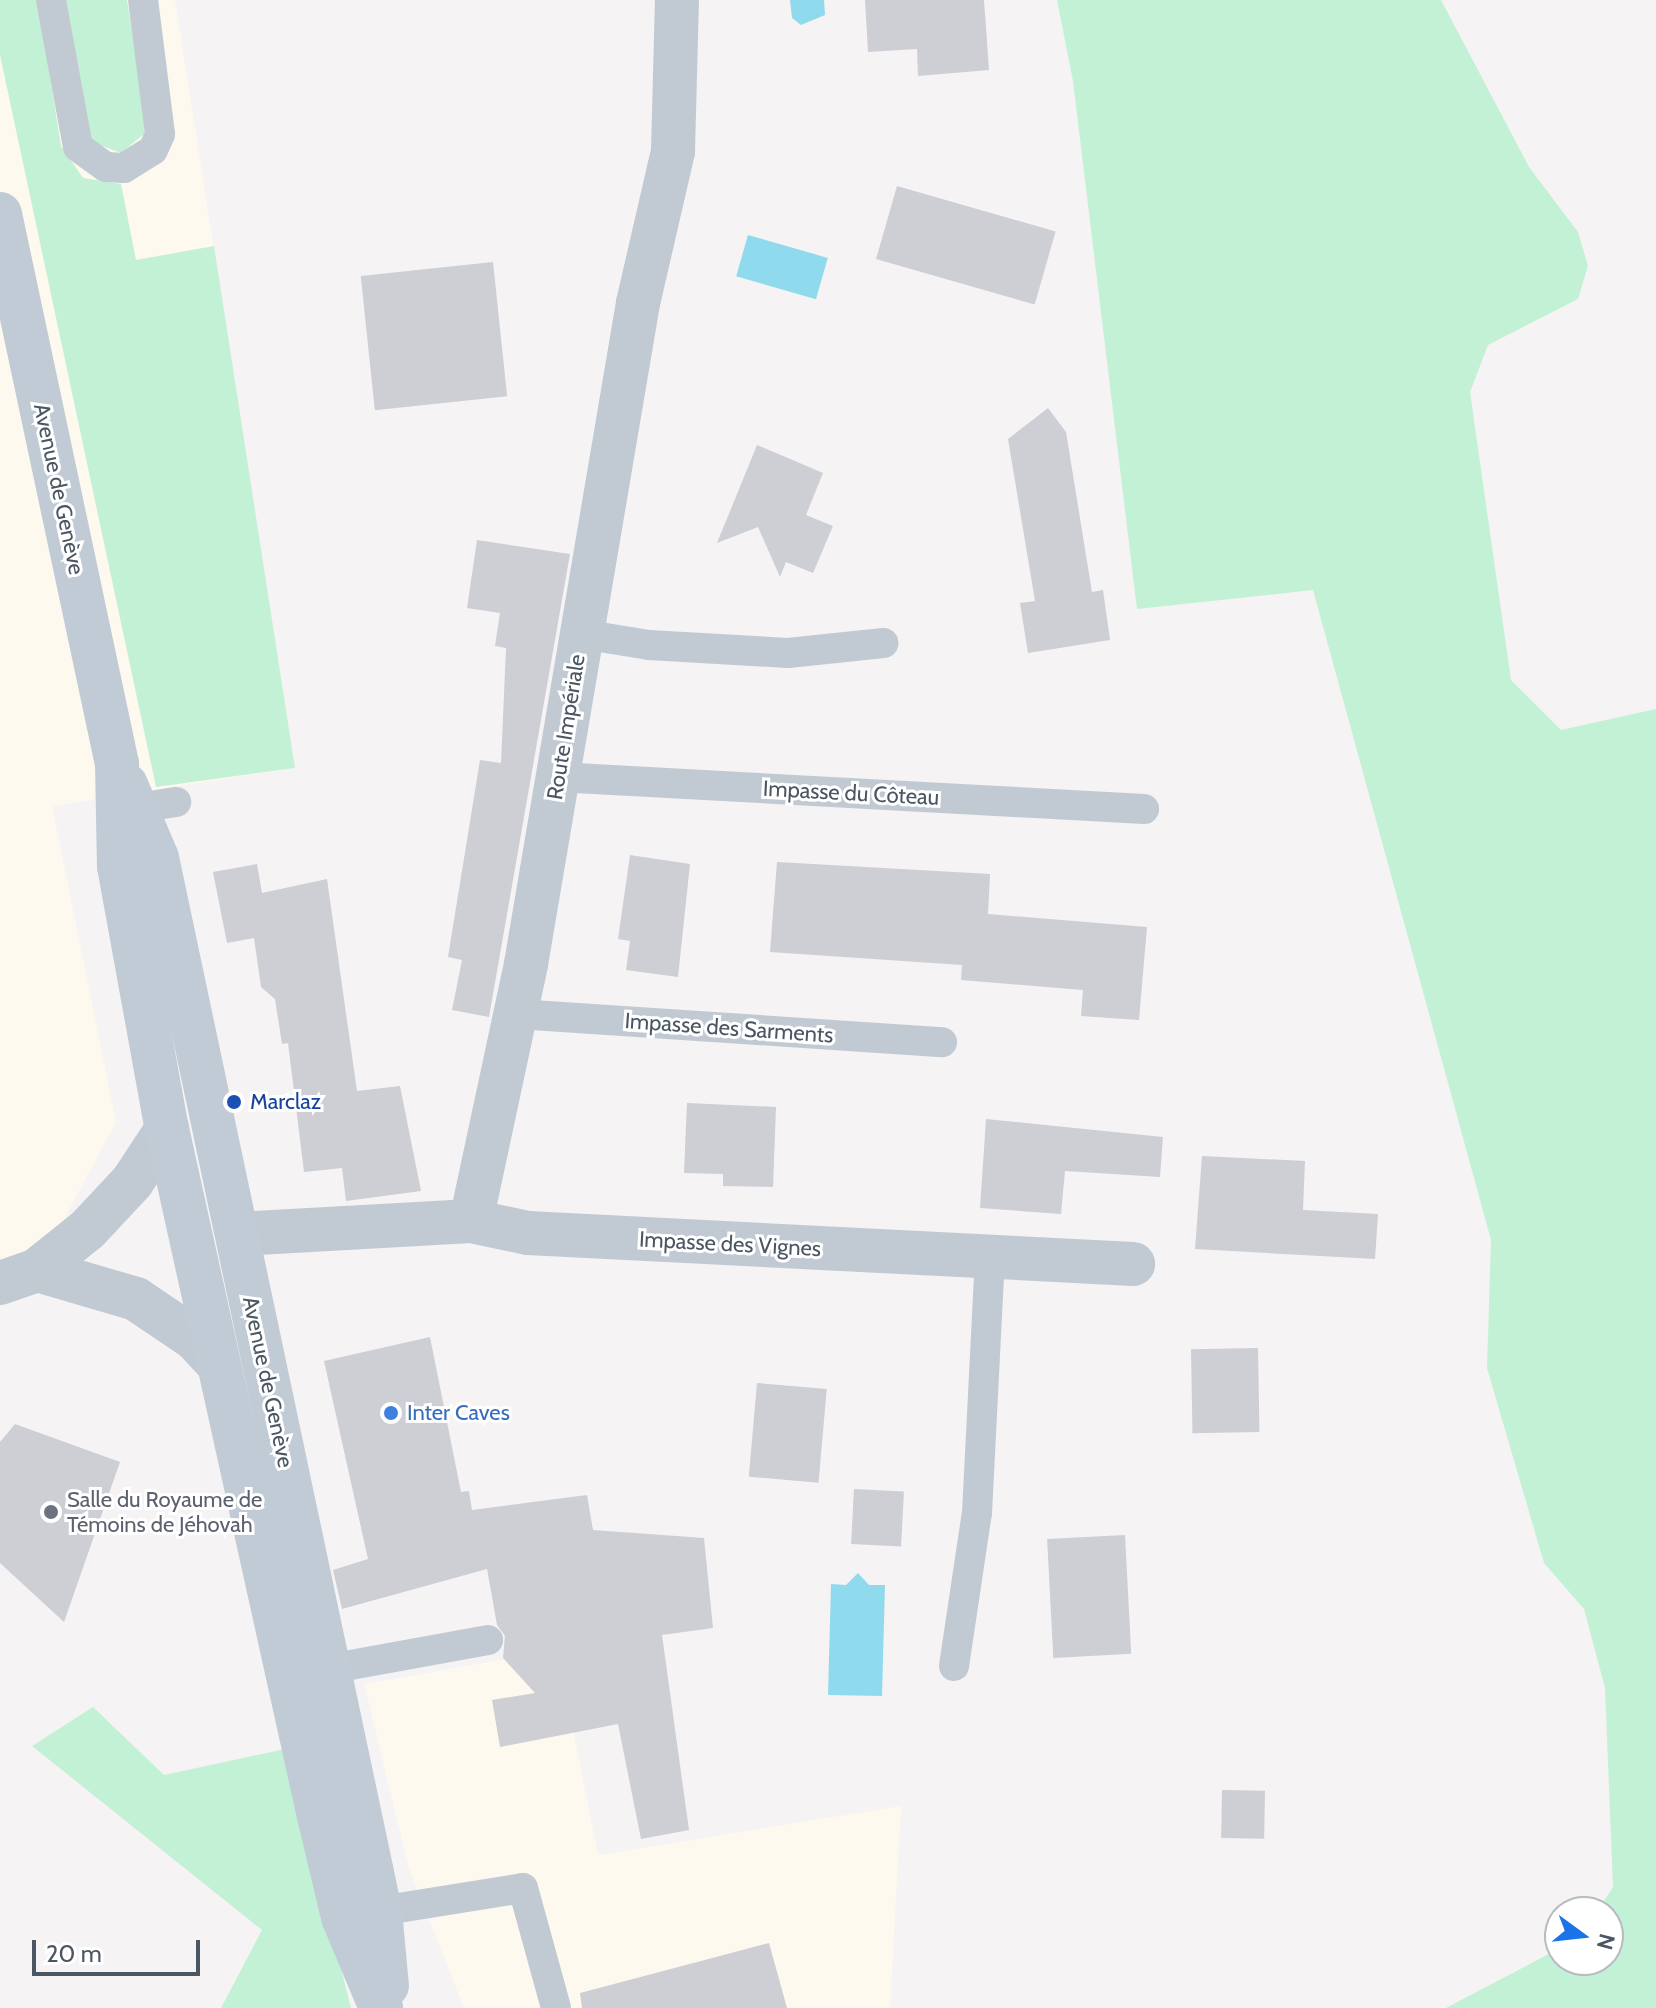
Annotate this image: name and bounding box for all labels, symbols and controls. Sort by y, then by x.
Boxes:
street label: Avenue de Genève [28,401,90,577]
street label: Route Impériale [541,652,591,802]
street label: Impasse du Côteau [762,775,940,811]
street label: Impasse des Sarments [624,1008,834,1048]
place label: Marclaz [250,1089,321,1115]
marker: Marclaz [225,1093,243,1111]
street label: Impasse des Vignes [638,1226,822,1262]
street label: Avenue de Genève [237,1294,299,1470]
place label: Inter Caves [407,1400,510,1426]
marker: Inter Caves [382,1404,400,1422]
place label: Salle du Royaume de Témoins de Jéhovah [67,1486,262,1538]
marker: Salle du Royaume de Témoins de Jéhovah [42,1503,60,1521]
north arrow [1544,1896,1624,1976]
scale bar [36,1924,204,1974]
text: N [1591,1931,1621,1953]
text: 20 m [46,1939,102,1968]

